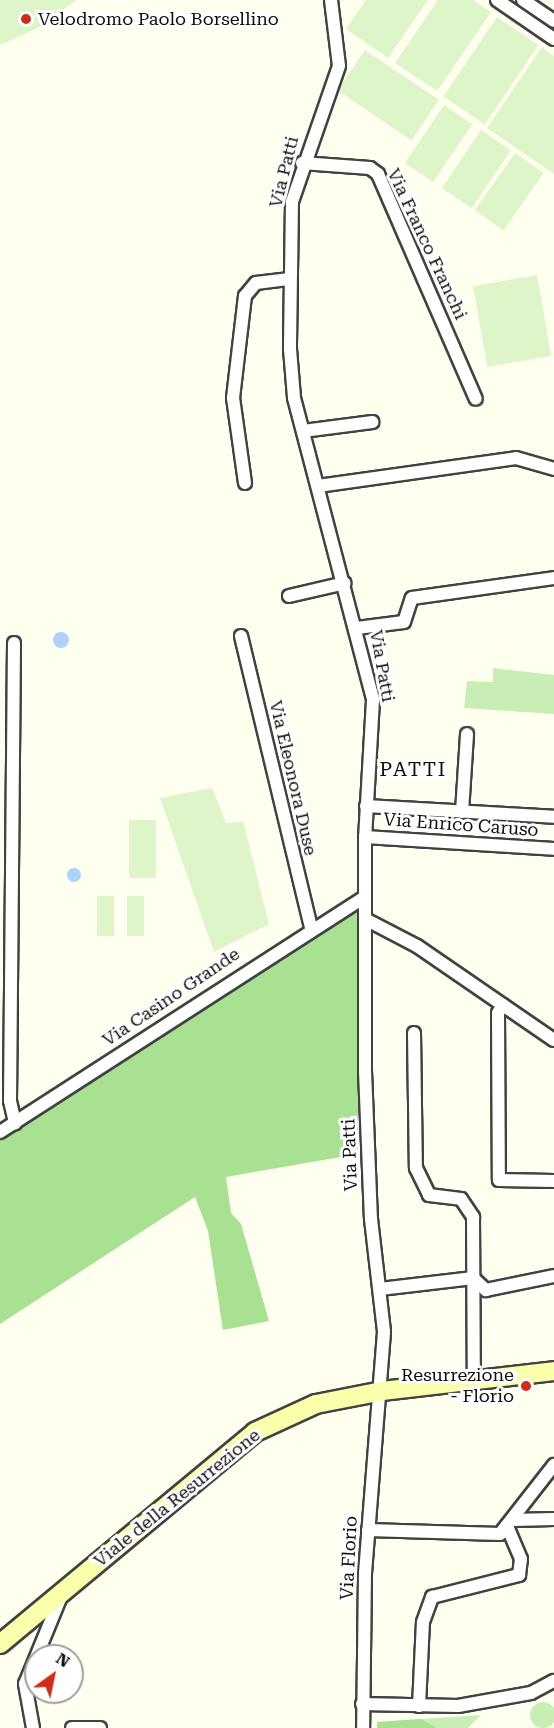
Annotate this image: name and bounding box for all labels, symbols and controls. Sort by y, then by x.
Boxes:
place label: Velodromo Paolo Borsellino [38,8,279,30]
marker: Velodromo Paolo Borsellino [19,12,33,26]
street label: Via Patti [265,134,303,210]
street label: Via Franco Franchi [383,165,471,323]
street label: Via Patti [365,628,399,704]
street label: Via Eleonora Duse [265,698,321,858]
district label: PATTI [379,757,447,781]
street label: Via Enrico Caruso [383,809,539,841]
street label: Via Casino Grande [98,943,244,1051]
street label: Via Patti [338,1118,362,1192]
place label: Resurrezione - Florio [401,1365,514,1408]
marker: Resurrezione - Florio [519,1379,533,1393]
street label: Viale della Resurrezione [89,1424,265,1572]
street label: Via Florio [336,1515,362,1601]
north arrow [24,1644,84,1704]
text: N [53,1649,73,1671]

